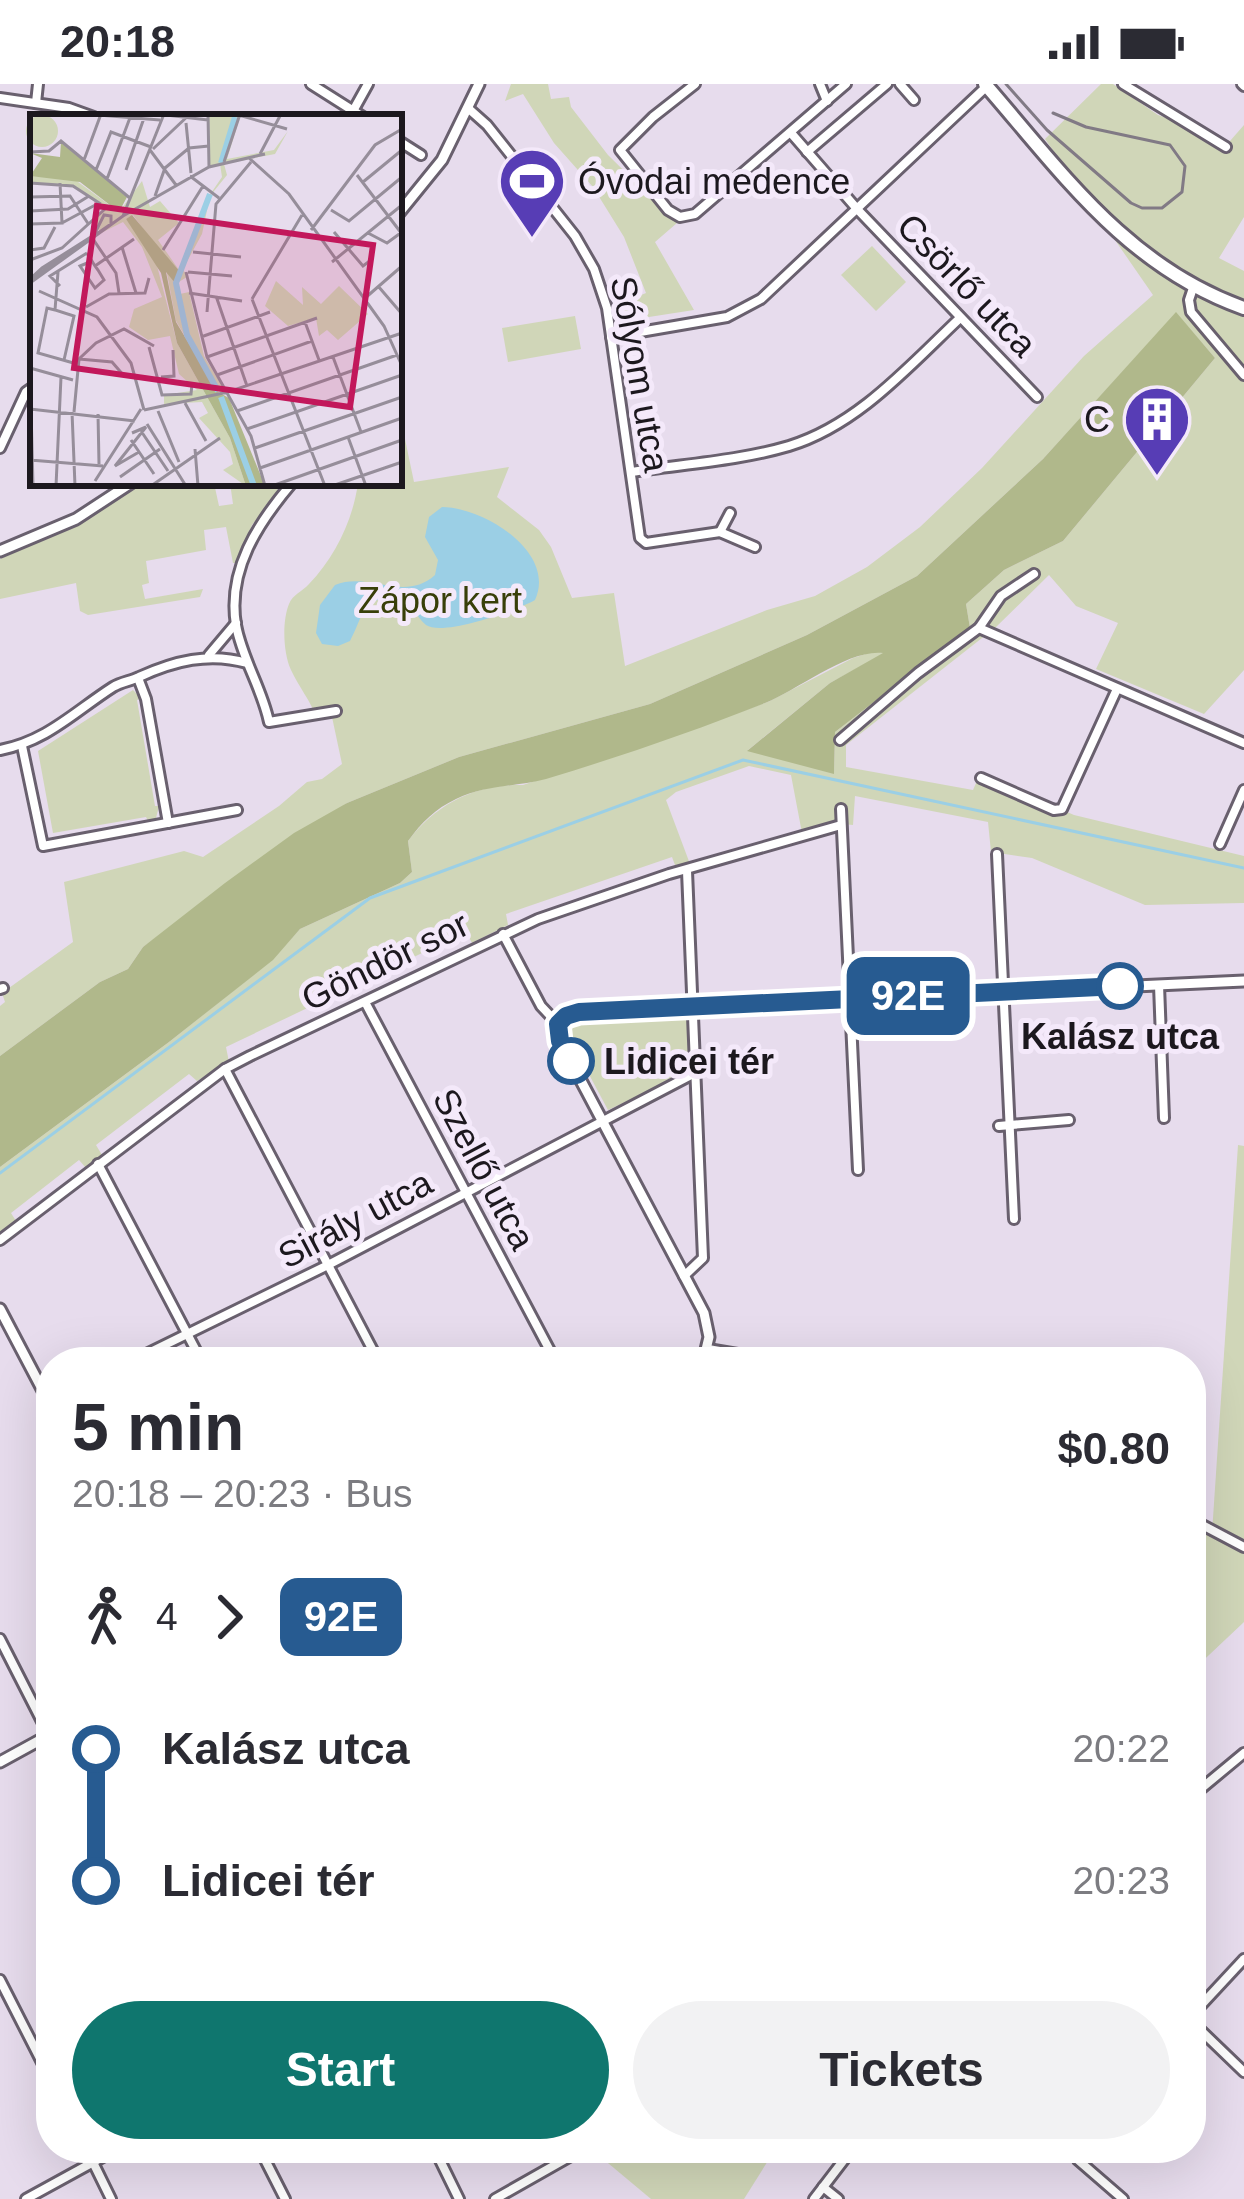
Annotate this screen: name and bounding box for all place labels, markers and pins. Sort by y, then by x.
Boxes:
sports icon: Óvodai medence [497,146,567,240]
place label: Óvodai medence [578,161,850,202]
building icon: C [1122,384,1192,478]
place label: C [1084,399,1110,440]
marker: Kalász utca [1098,964,1142,1008]
place label: Kalász utca [1021,1016,1220,1057]
marker: Lidicei tér [549,1039,593,1083]
place label: Lidicei tér [604,1041,774,1082]

